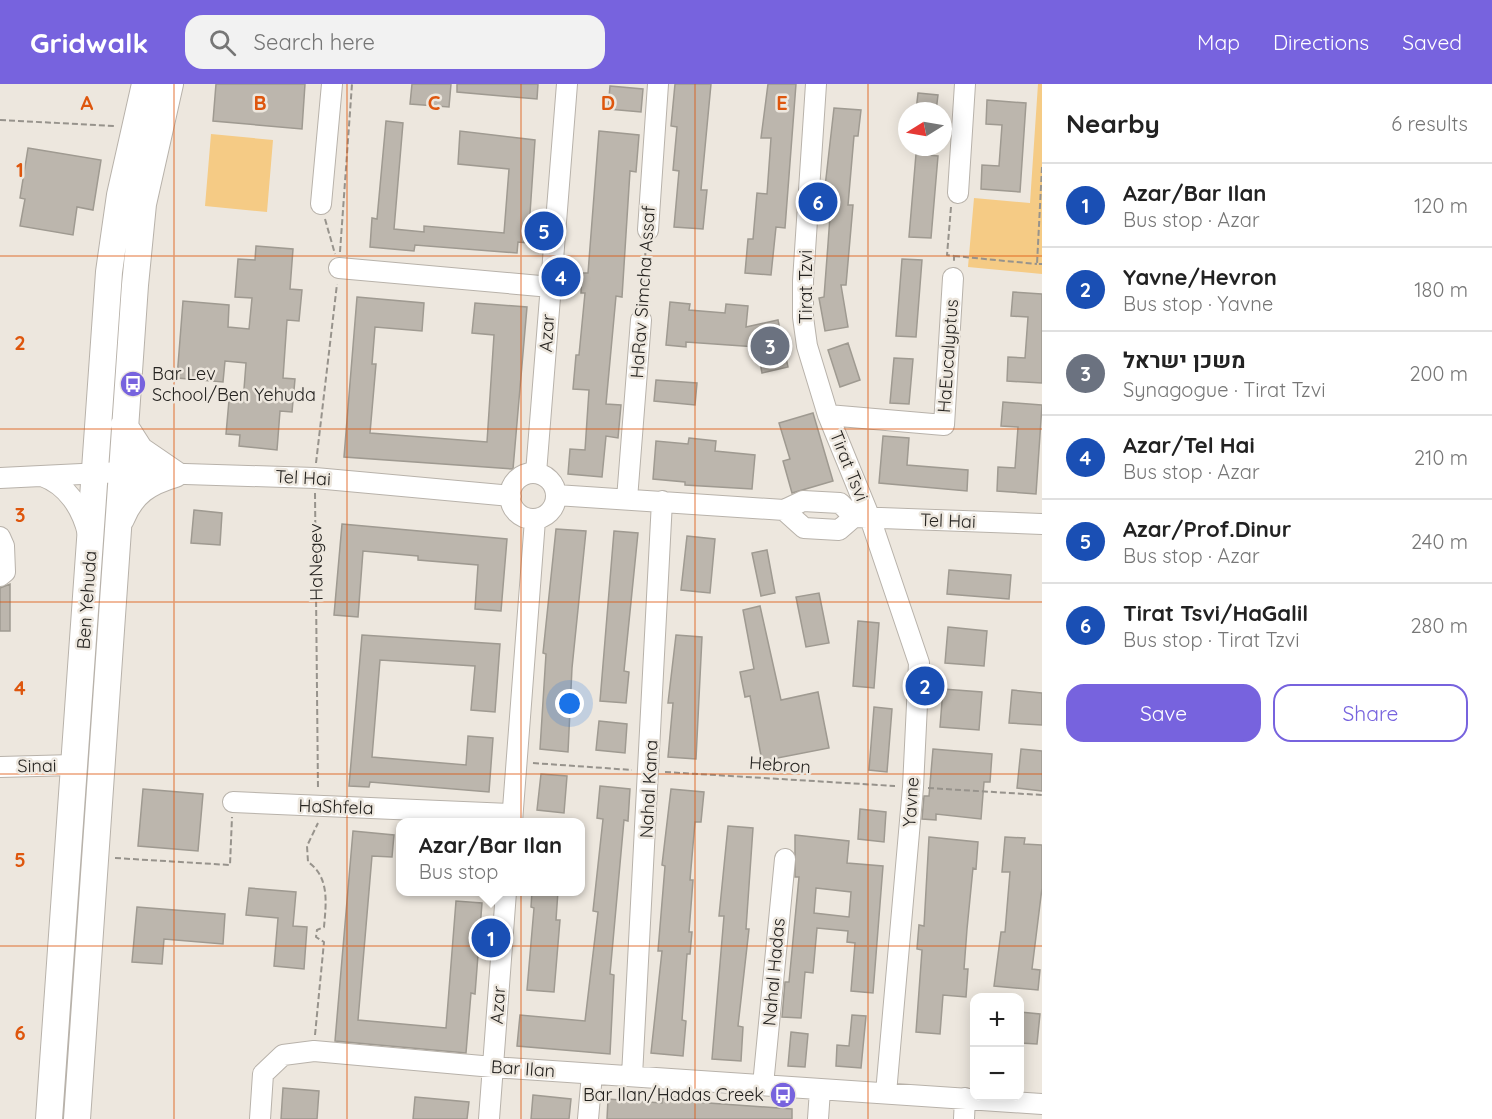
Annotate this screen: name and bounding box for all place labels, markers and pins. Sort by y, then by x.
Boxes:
pin: 6 [798,180,838,224]
pin: 5 [524,208,564,254]
pin: 4 [542,254,580,300]
pin: 3 [750,324,790,368]
place label: Bar Lev School/Ben Yehuda [152,362,316,406]
bus stop icon: Bar Lev School/Ben Yehuda [118,369,148,399]
pin: 2 [906,664,944,708]
pin: 1 [472,916,510,960]
bus stop icon: Bar Ilan/Hadas Creek [768,1080,798,1110]
place label: Bar Ilan/Hadas Creek [583,1083,764,1106]

